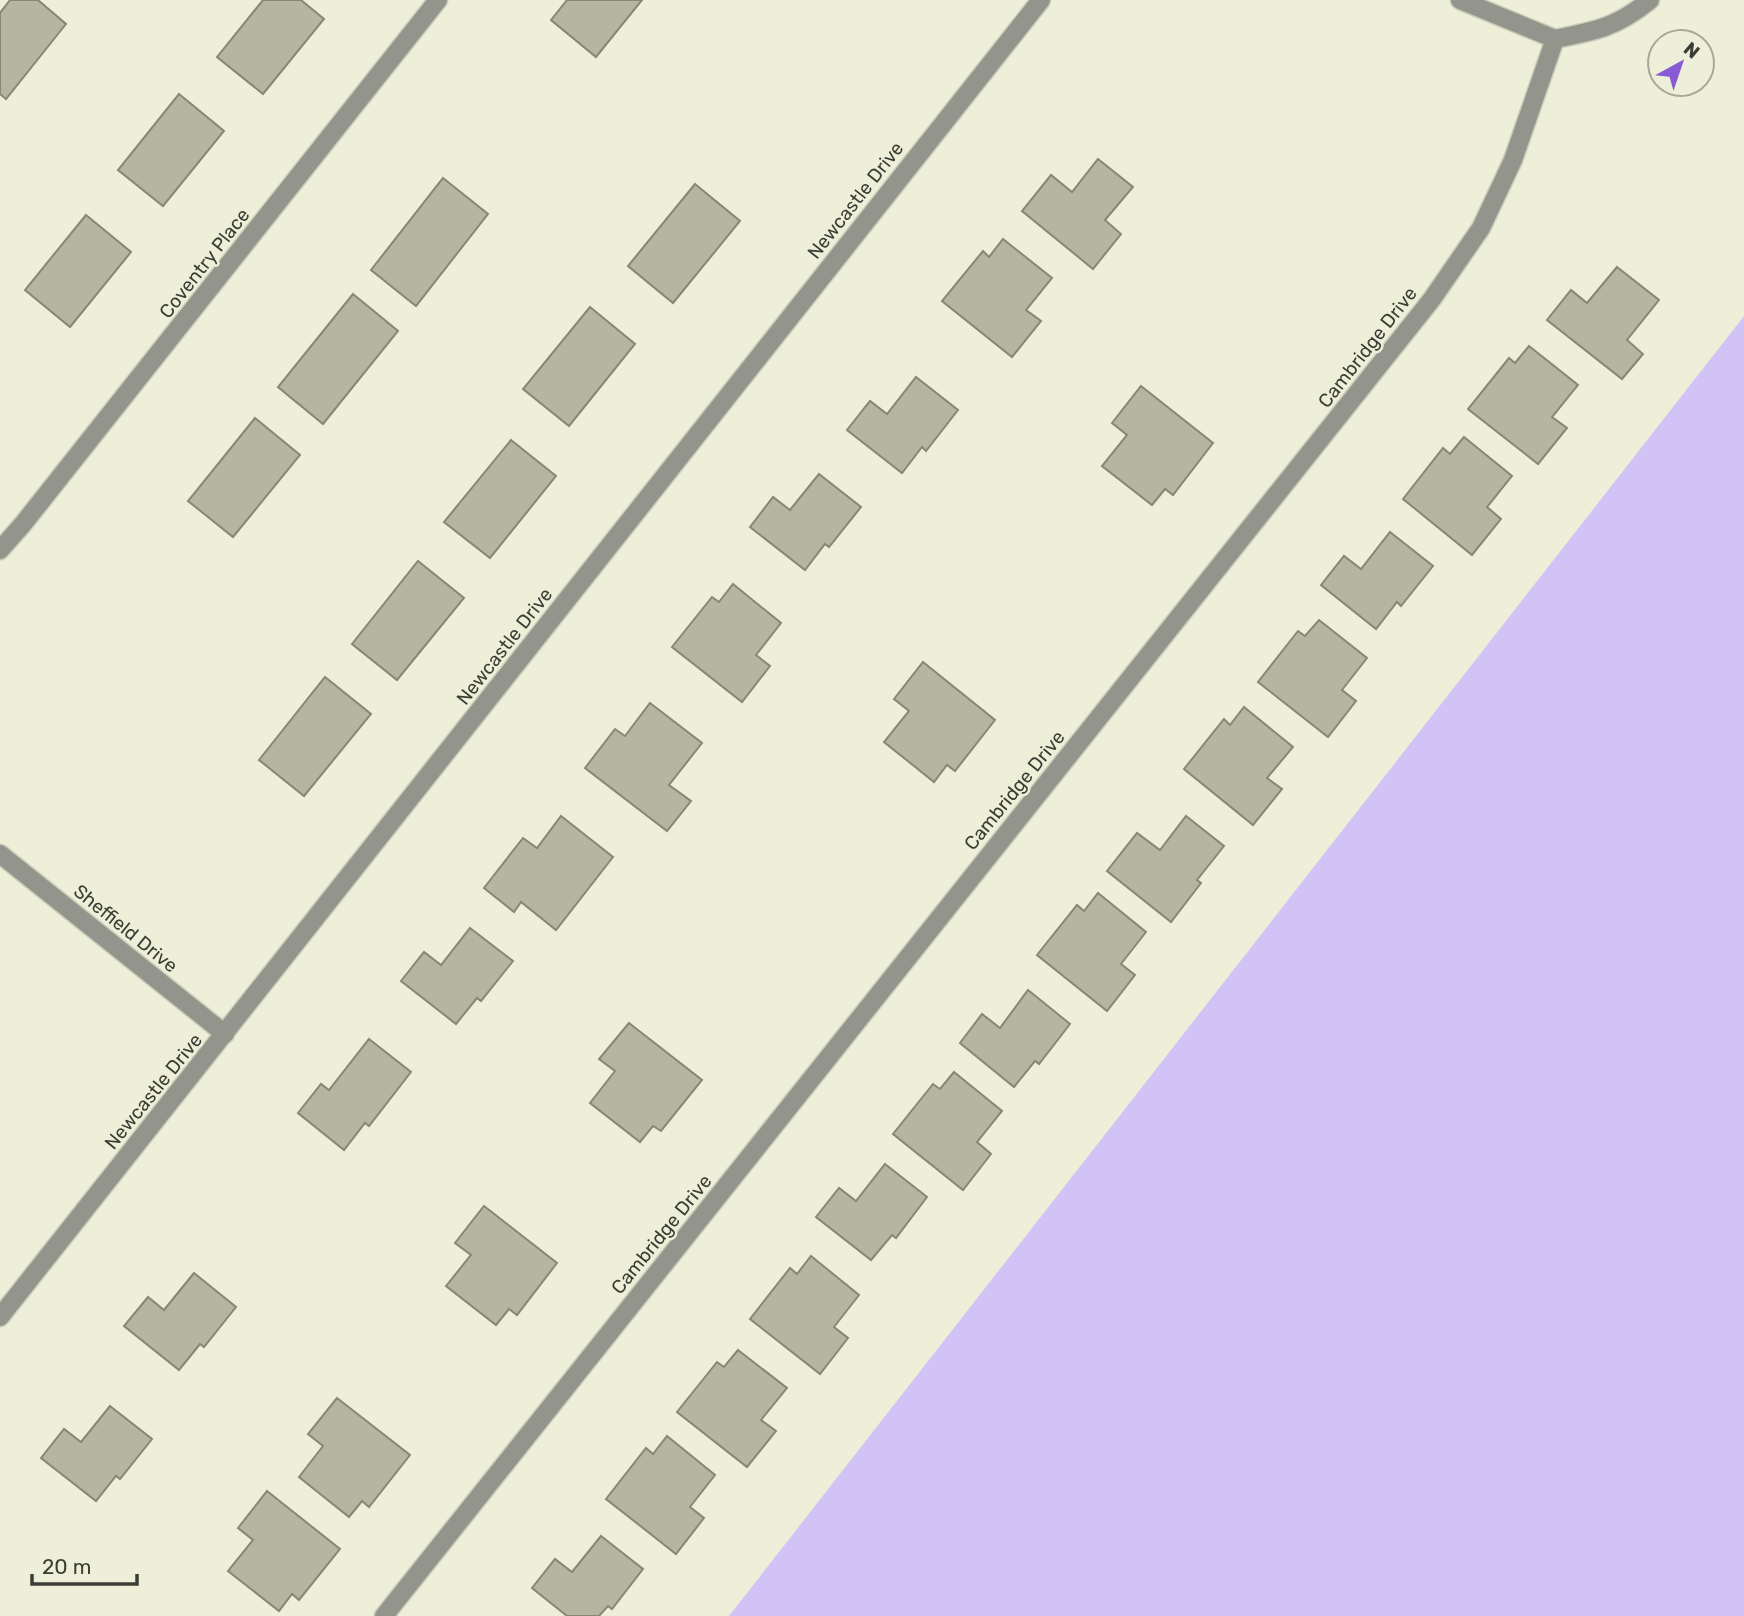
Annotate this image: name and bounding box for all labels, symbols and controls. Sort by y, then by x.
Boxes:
north arrow [1646,28,1716,98]
text: N [1679,37,1704,64]
street label: Newcastle Drive [803,137,908,263]
street label: Coventry Place [154,204,254,323]
street label: Cambridge Drive [1313,282,1422,412]
street label: Newcastle Drive [452,583,557,709]
street label: Cambridge Drive [959,726,1070,855]
street label: Sheffield Drive [69,879,182,977]
street label: Newcastle Drive [100,1029,207,1154]
street label: Cambridge Drive [606,1170,717,1299]
scale bar [32,1542,136,1586]
text: 20 m [42,1554,91,1579]

